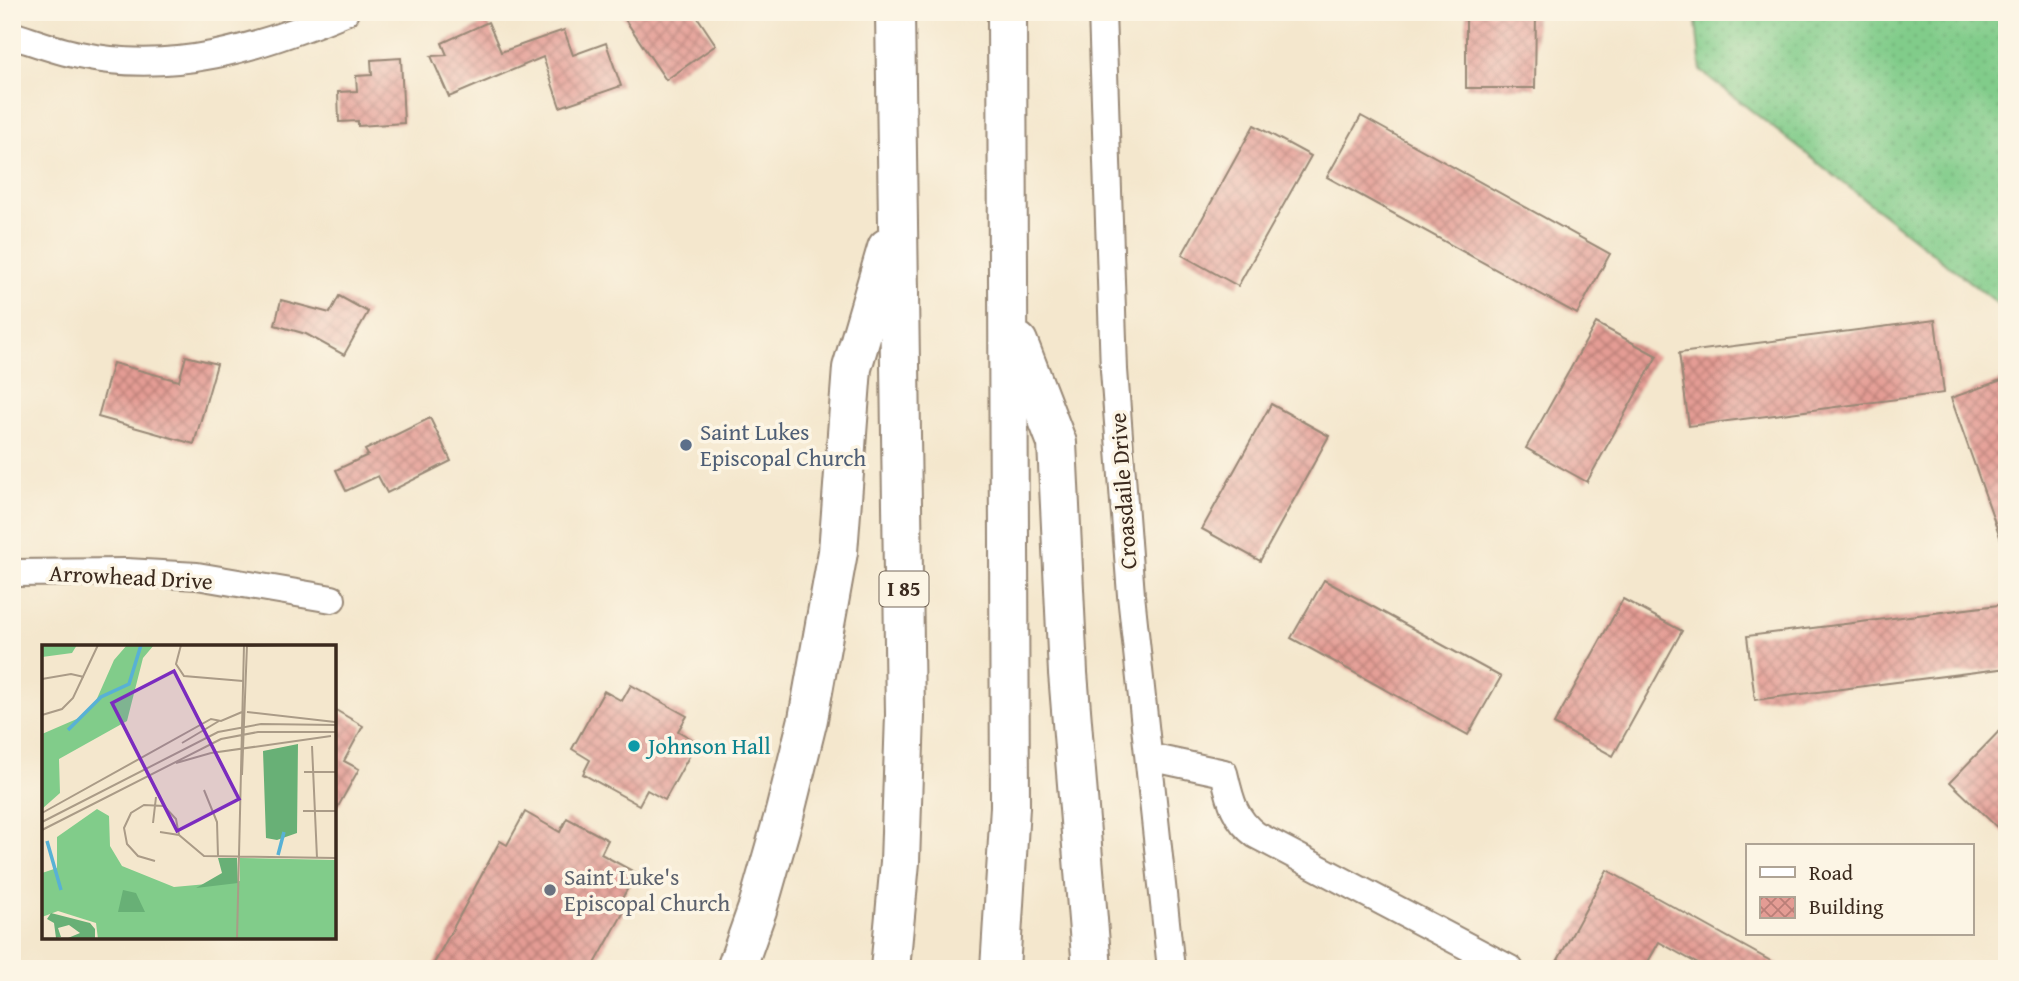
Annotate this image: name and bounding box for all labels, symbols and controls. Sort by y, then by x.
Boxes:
street label: Croasdaile Drive [1101,412,1144,570]
place label: Saint Lukes Episcopal Church [700,415,866,474]
marker: Saint Lukes Episcopal Church [678,437,694,453]
street label: Arrowhead Drive [48,556,214,597]
road number: I 85 [880,572,928,606]
inset map [42,645,336,939]
place label: Johnson Hall [645,729,771,762]
marker: Johnson Hall [626,738,642,754]
legend [1746,844,1974,936]
text: Road [1809,857,1854,888]
place label: Saint Luke's Episcopal Church [564,860,730,919]
marker: Saint Luke's Episcopal Church [542,882,558,898]
text: Building [1809,891,1884,922]

